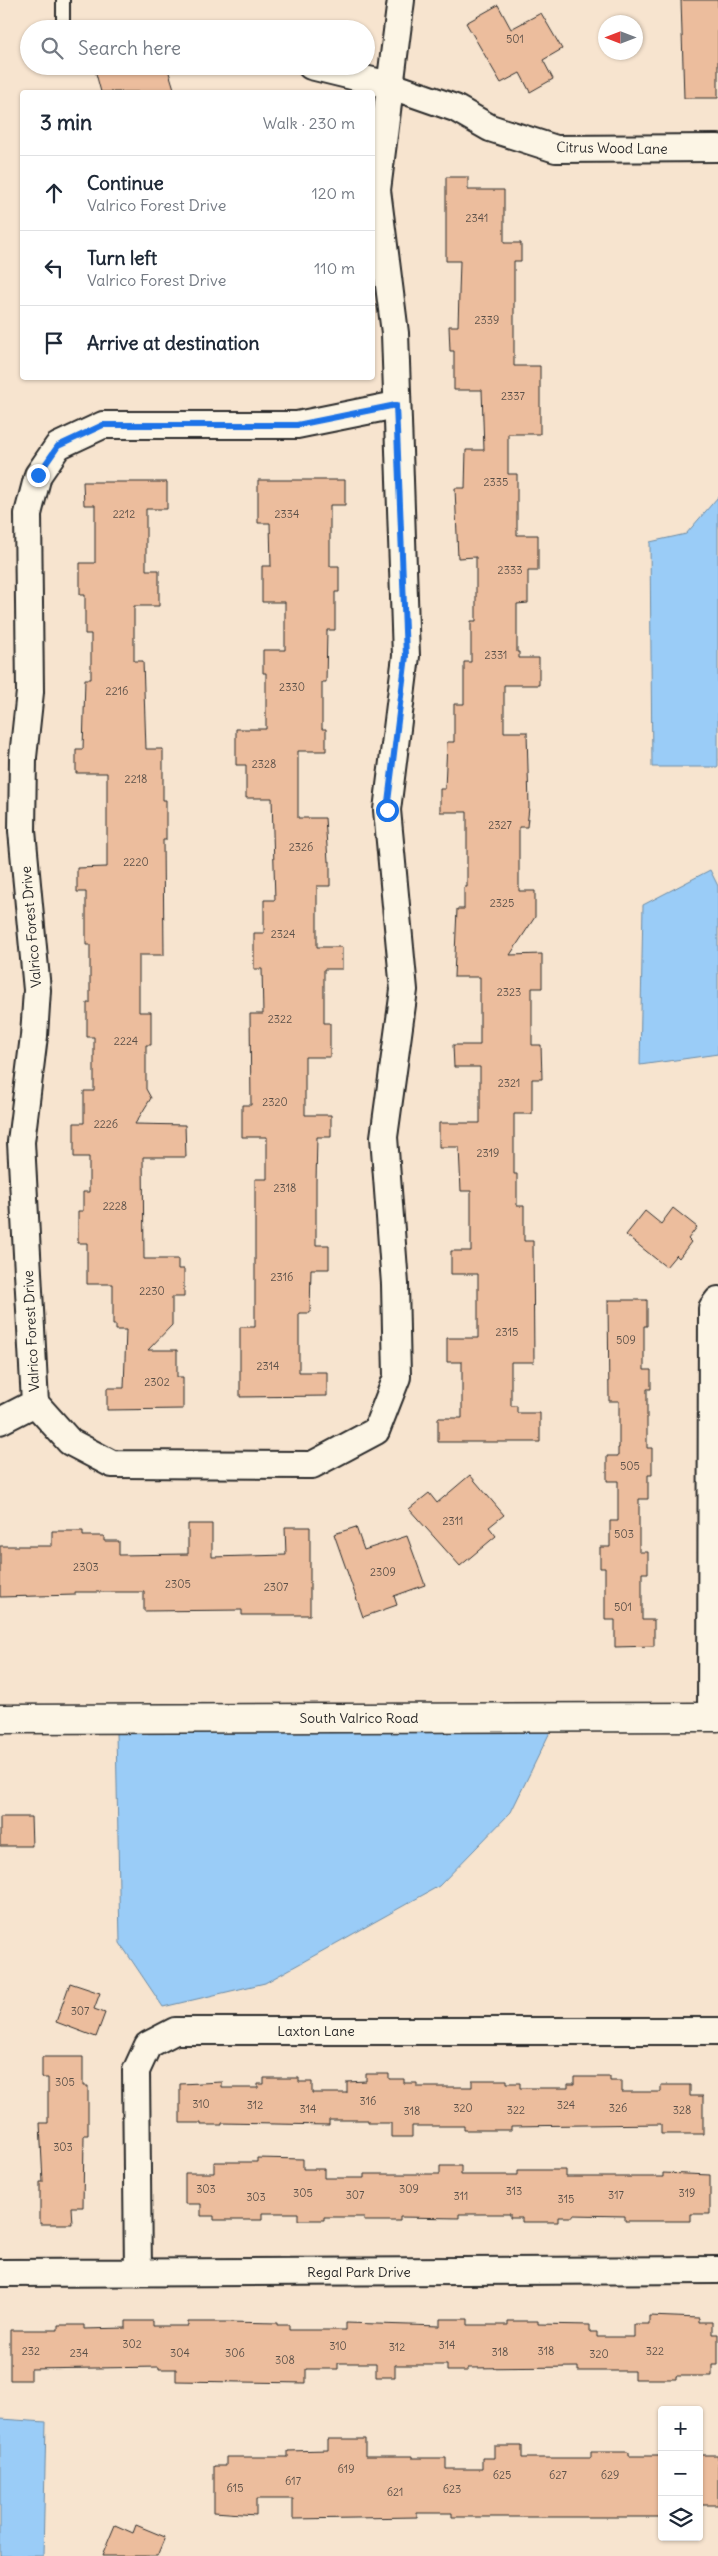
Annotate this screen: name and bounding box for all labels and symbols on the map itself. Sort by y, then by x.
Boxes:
north arrow [598,15,643,60]
house number: 501 [506,32,524,46]
street label: Citrus Wood Lane [556,138,668,158]
house number: 2341 [466,211,488,225]
house number: 2339 [475,313,499,327]
house number: 2337 [501,389,526,403]
route end [27,464,50,487]
house number: 2335 [484,475,508,489]
house number: 2212 [113,507,135,521]
house number: 2334 [275,507,299,521]
house number: 2333 [498,563,522,577]
house number: 2331 [485,648,507,662]
house number: 2330 [279,680,305,694]
house number: 2216 [106,684,128,698]
house number: 2328 [252,757,276,771]
house number: 2218 [125,772,147,786]
route start [376,799,399,822]
house number: 2327 [488,818,512,832]
house number: 2326 [289,840,313,854]
house number: 2220 [123,855,149,869]
street label: Valrico Forest Drive [17,865,45,989]
house number: 2325 [490,896,514,910]
house number: 2324 [271,927,295,941]
house number: 2323 [497,985,521,999]
house number: 2322 [268,1012,292,1026]
house number: 2224 [114,1034,138,1048]
house number: 2321 [498,1076,520,1090]
house number: 2320 [262,1095,288,1109]
house number: 2226 [94,1117,118,1131]
house number: 2319 [477,1146,499,1160]
house number: 2318 [274,1181,296,1195]
house number: 2228 [103,1199,127,1213]
street label: Valrico Forest Drive [19,1270,43,1392]
house number: 2316 [271,1270,293,1284]
house number: 2230 [139,1284,165,1298]
house number: 2315 [496,1325,518,1339]
house number: 509 [616,1333,636,1347]
house number: 2314 [257,1359,279,1373]
house number: 2302 [144,1375,170,1389]
house number: 505 [620,1459,640,1473]
house number: 2311 [443,1514,463,1528]
house number: 503 [614,1527,634,1541]
house number: 2303 [73,1560,99,1574]
house number: 2309 [370,1565,396,1579]
house number: 2305 [165,1577,191,1591]
house number: 2307 [264,1580,289,1594]
house number: 501 [614,1600,632,1614]
street label: South Valrico Road [299,1709,419,1727]
house number: 307 [71,2004,90,2018]
street label: Laxton Lane [277,2022,355,2040]
house number: 305 [55,2075,75,2089]
house number: 316 [360,2094,376,2108]
house number: 310 [192,2097,210,2111]
house number: 312 [247,2098,263,2112]
house number: 324 [557,2098,575,2112]
house number: 320 [453,2101,473,2115]
house number: 326 [609,2101,627,2115]
house number: 314 [300,2102,316,2116]
house number: 322 [507,2103,525,2117]
house number: 328 [673,2103,691,2117]
house number: 318 [404,2104,420,2118]
house number: 303 [53,2140,73,2154]
house number: 303 [196,2182,216,2196]
house number: 309 [399,2182,419,2196]
house number: 313 [506,2184,522,2198]
house number: 305 [293,2186,313,2200]
house number: 319 [679,2186,695,2200]
house number: 307 [346,2188,365,2202]
house number: 317 [608,2188,625,2202]
house number: 311 [454,2189,468,2203]
house number: 303 [246,2190,266,2204]
house number: 315 [558,2192,574,2206]
street label: Regal Park Drive [307,2263,411,2281]
house number: 302 [122,2337,142,2351]
house number: 314 [439,2338,455,2352]
house number: 310 [329,2339,347,2353]
house number: 312 [389,2340,405,2354]
house number: 232 [22,2344,40,2358]
house number: 318 [538,2344,554,2358]
house number: 322 [646,2344,664,2358]
house number: 318 [492,2345,508,2359]
house number: 234 [70,2346,88,2360]
house number: 304 [170,2346,190,2360]
house number: 306 [225,2346,245,2360]
house number: 320 [589,2347,609,2361]
house number: 308 [275,2353,295,2367]
house number: 619 [337,2462,355,2476]
house number: 625 [493,2468,511,2482]
house number: 627 [549,2468,567,2482]
house number: 629 [601,2468,619,2482]
house number: 617 [285,2474,302,2488]
house number: 615 [226,2481,244,2495]
house number: 623 [443,2482,461,2496]
house number: 621 [387,2485,403,2499]

